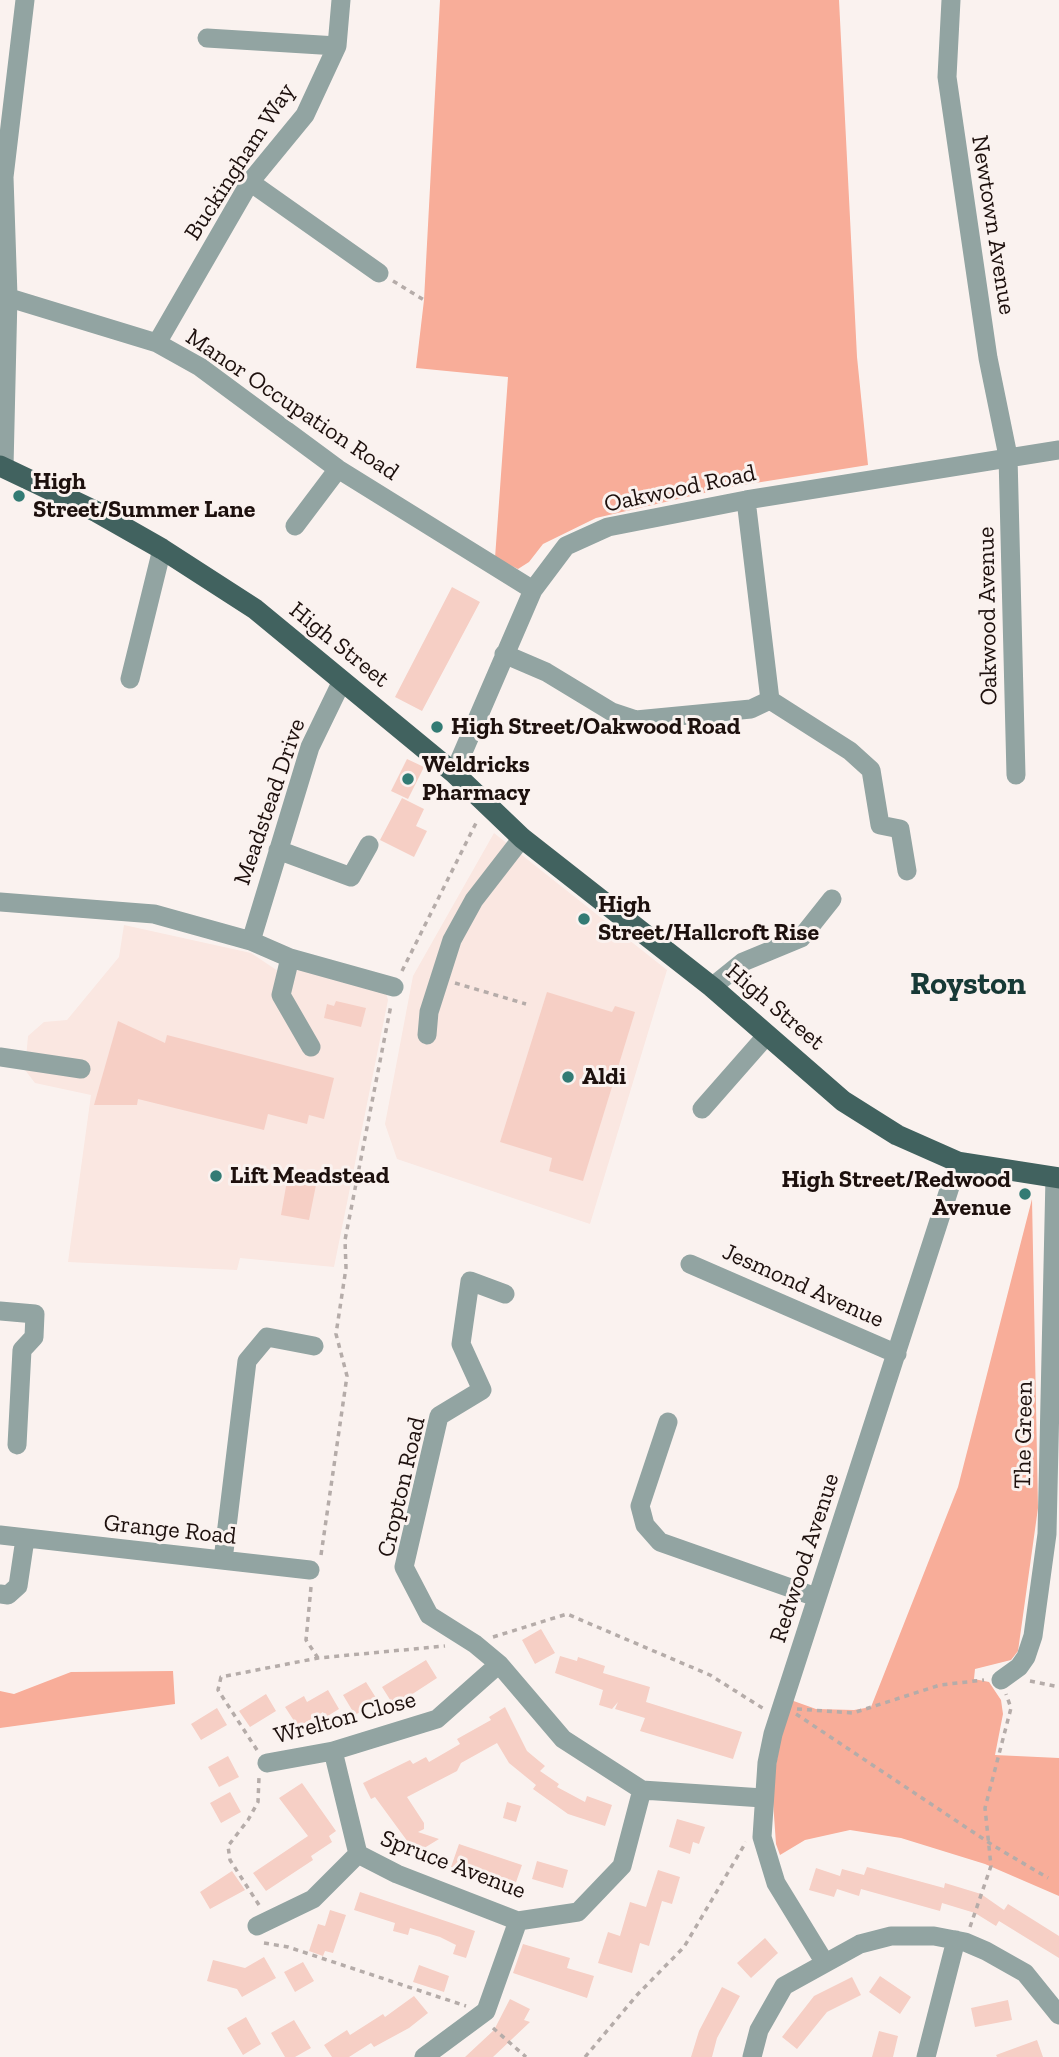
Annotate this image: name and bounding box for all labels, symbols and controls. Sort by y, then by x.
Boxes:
street label: Buckingham Way [179,78,301,246]
street label: Newtown Avenue [965,133,1021,317]
street label: Manor Occupation Road [180,323,404,487]
street label: Oakwood Road [601,459,759,519]
place label: High Street/Summer Lane [33,468,255,524]
marker: High Street/Summer Lane [11,488,27,504]
street label: Oakwood Avenue [972,526,1004,706]
street label: High Street [283,596,395,694]
place label: High Street/Oakwood Road [451,713,740,741]
street label: Meadstead Drive [228,715,312,889]
marker: High Street/Oakwood Road [429,719,445,735]
place label: Weldricks Pharmacy [422,751,530,807]
marker: Weldricks Pharmacy [400,771,416,787]
place label: High Street/Hallcroft Rise [598,891,819,947]
marker: High Street/Hallcroft Rise [576,911,592,927]
street label: High Street [720,957,830,1057]
district label: Royston [910,966,1026,1004]
place label: Aldi [582,1063,626,1091]
marker: Aldi [560,1069,576,1085]
place label: Lift Meadstead [230,1162,389,1190]
place label: High Street/Redwood Avenue [782,1166,1011,1222]
marker: Lift Meadstead [208,1168,224,1184]
marker: High Street/Redwood Avenue [1017,1186,1033,1202]
street label: Jesmond Avenue [718,1238,888,1334]
street label: The Green [1009,1381,1039,1489]
street label: Cropton Road [372,1414,432,1560]
street label: Redwood Avenue [764,1470,846,1646]
street label: Grange Road [102,1509,238,1551]
street label: Wrelton Close [271,1685,419,1751]
street label: Spruce Avenue [376,1824,530,1906]

